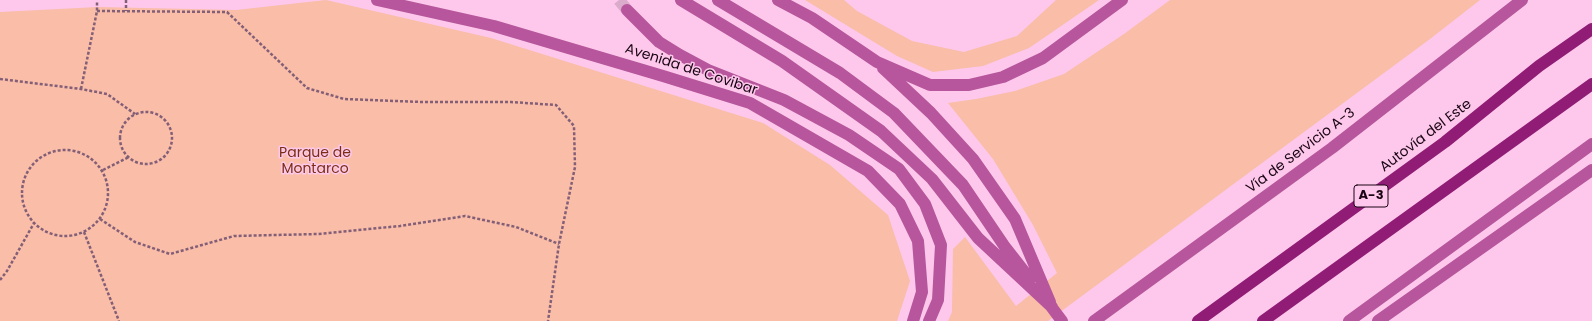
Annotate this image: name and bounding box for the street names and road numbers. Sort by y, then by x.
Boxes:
street label: Avenida de Covibar [623,41,759,99]
street label: Autovía del Este [1377,96,1475,176]
street label: Vía de Servicio A-3 [1243,105,1359,197]
road number: A-3 [1354,185,1388,207]

